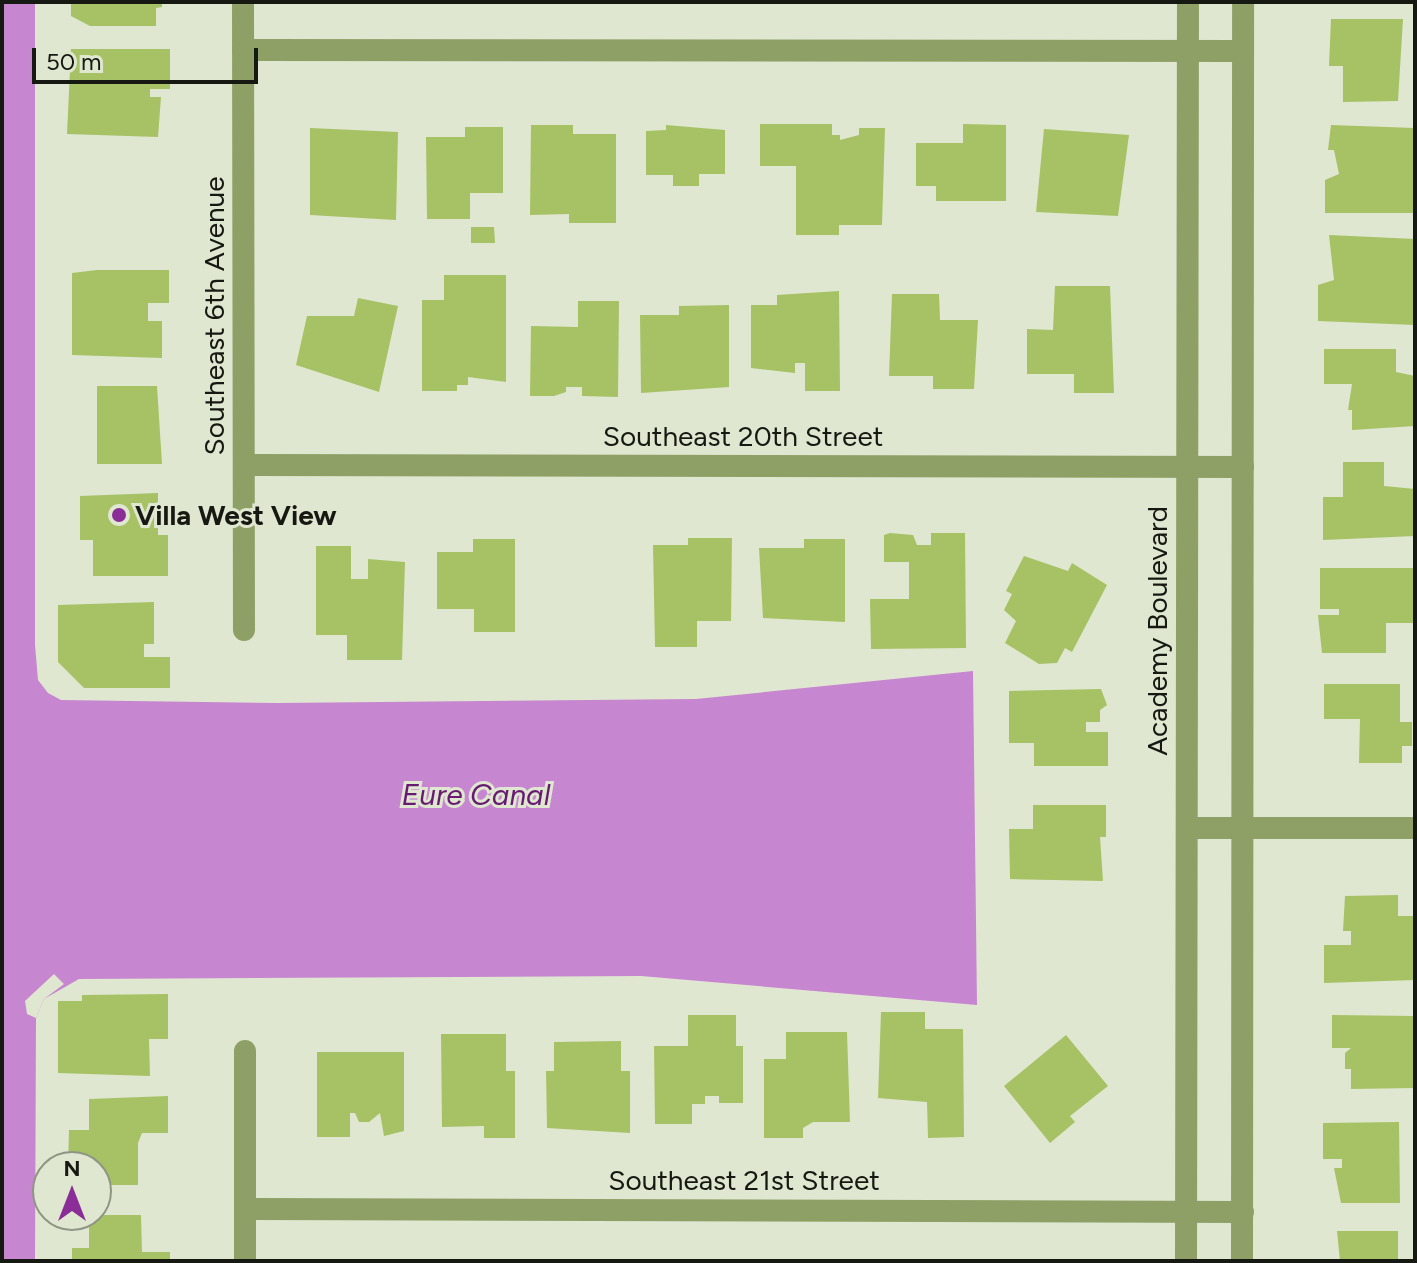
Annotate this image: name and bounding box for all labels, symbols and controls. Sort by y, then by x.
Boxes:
scale bar [36,32,262,82]
text: 50 m [46,47,102,76]
street label: Southeast 6th Avenue [197,176,231,456]
street label: Southeast 20th Street [603,419,883,453]
place label: Villa West View [135,498,337,532]
marker: Villa West View [110,506,128,524]
street label: Academy Boulevard [1140,506,1174,756]
water label: Eure Canal [402,777,550,813]
north arrow [32,1151,112,1231]
text: N [63,1155,81,1182]
street label: Southeast 21st Street [608,1163,880,1197]

